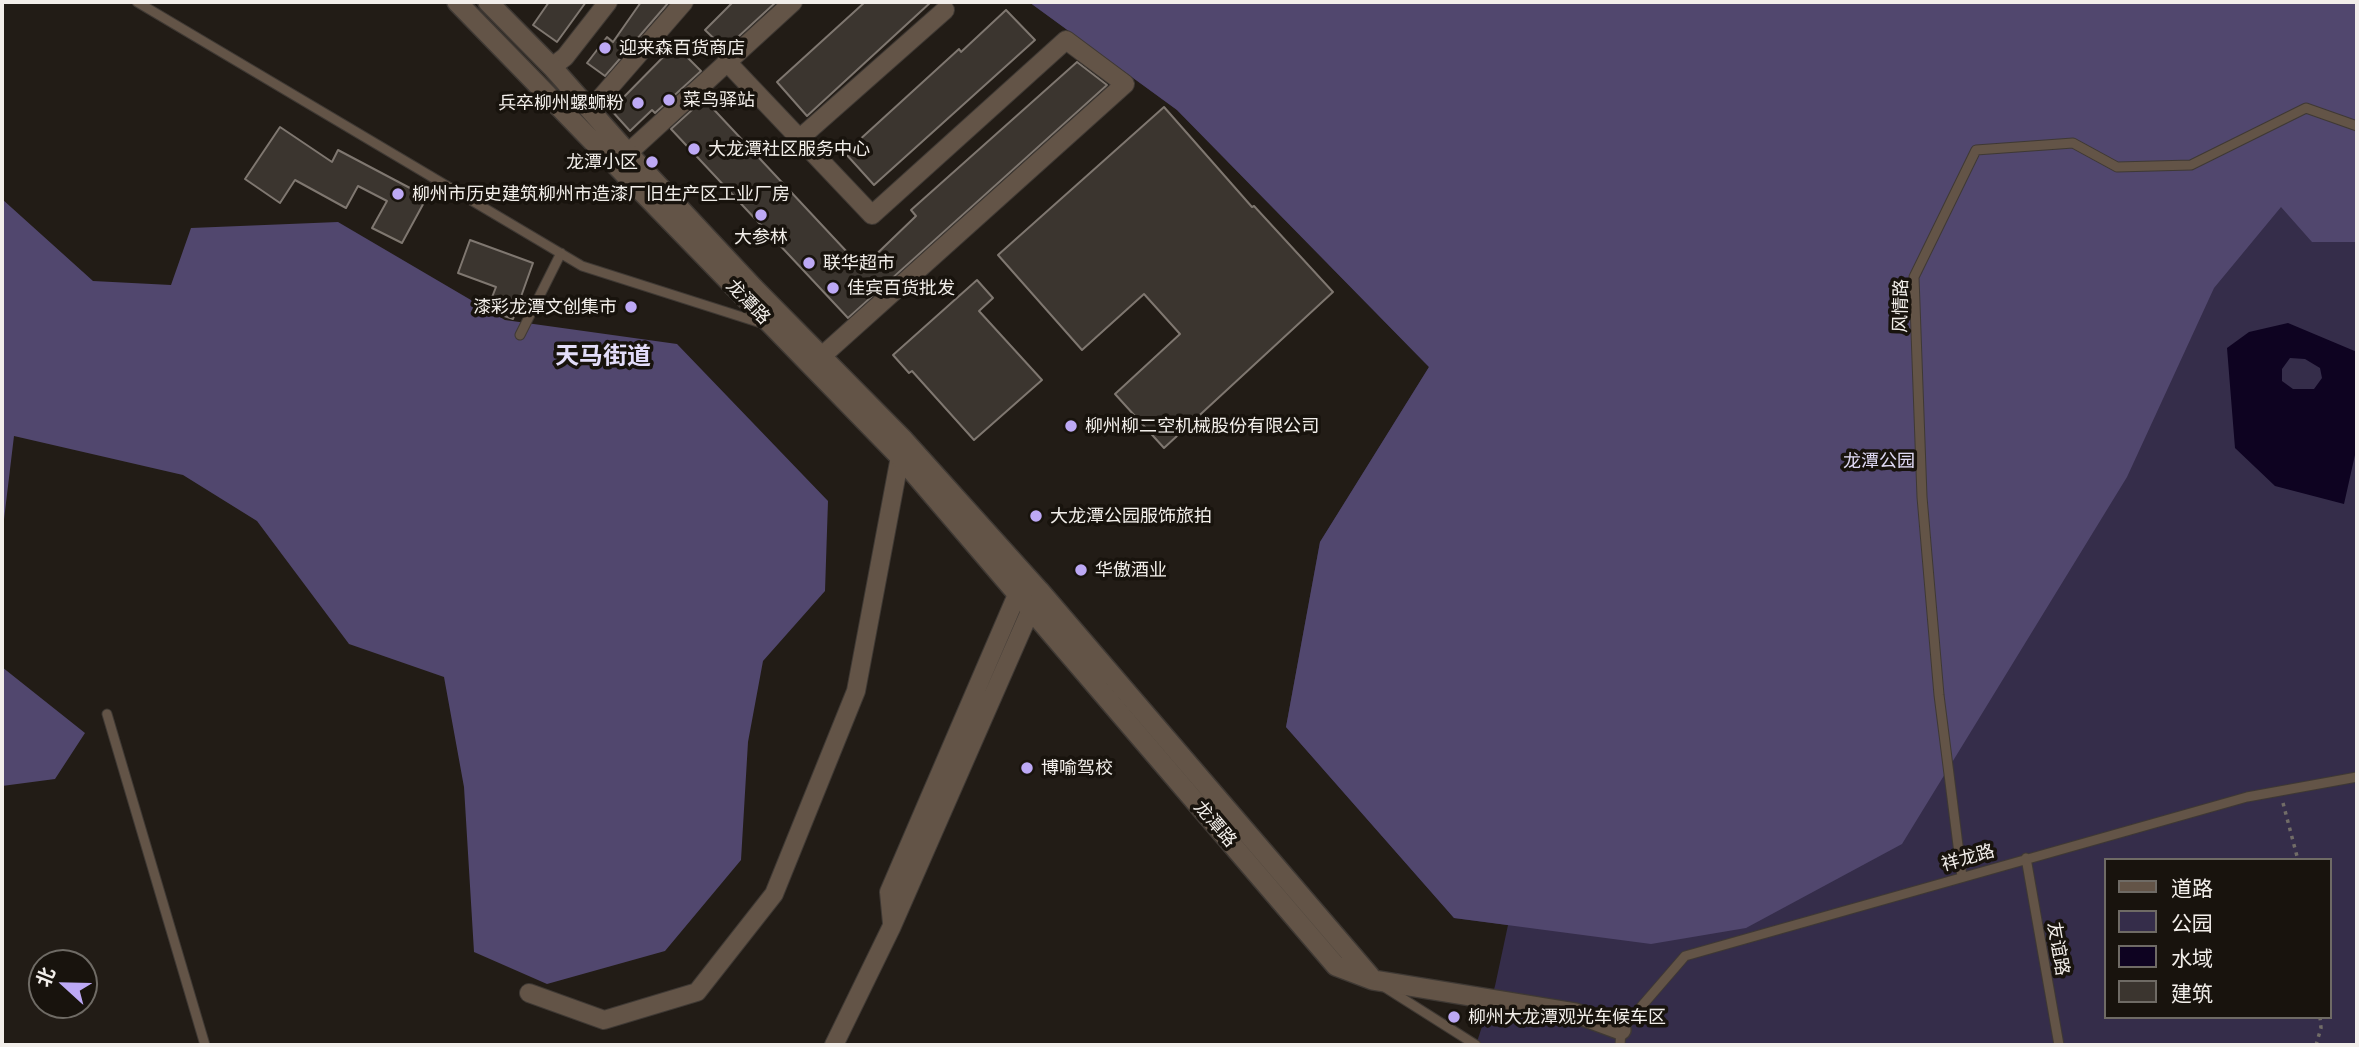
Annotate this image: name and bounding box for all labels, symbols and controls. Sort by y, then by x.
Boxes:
place label: 迎来森百货商店 [619,37,745,59]
marker: 迎来森百货商店 [597,40,613,56]
place label: 菜鸟驿站 [683,89,755,111]
place label: 兵卒柳州螺蛳粉 [498,92,624,114]
marker: 菜鸟驿站 [661,92,677,108]
marker: 兵卒柳州螺蛳粉 [630,95,646,111]
place label: 大龙潭社区服务中心 [708,138,870,160]
marker: 大龙潭社区服务中心 [686,141,702,157]
place label: 龙潭小区 [566,151,638,173]
marker: 龙潭小区 [644,154,660,170]
place label: 柳州市历史建筑柳州市造漆厂旧生产区工业厂房 [412,183,790,205]
marker: 柳州市历史建筑柳州市造漆厂旧生产区工业厂房 [390,186,406,202]
marker: 大参林 [753,207,769,223]
place label: 大参林 [734,226,788,248]
place label: 联华超市 [823,252,895,274]
marker: 联华超市 [801,255,817,271]
street label: 龙潭路 [721,275,775,329]
place label: 佳宾百货批发 [847,277,955,299]
street label: 风情路 [1890,279,1912,333]
marker: 佳宾百货批发 [825,280,841,296]
place label: 漆彩龙潭文创集市 [473,296,617,318]
marker: 漆彩龙潭文创集市 [623,299,639,315]
district label: 天马街道 [555,343,651,371]
place label: 柳州柳二空机械股份有限公司 [1085,415,1319,437]
marker: 柳州柳二空机械股份有限公司 [1063,418,1079,434]
park label: 龙潭公园 [1843,450,1915,472]
place label: 大龙潭公园服饰旅拍 [1050,505,1212,527]
marker: 大龙潭公园服饰旅拍 [1028,508,1044,524]
place label: 华傲酒业 [1095,559,1167,581]
marker: 华傲酒业 [1073,562,1089,578]
place label: 博喻驾校 [1041,757,1113,779]
marker: 博喻驾校 [1019,760,1035,776]
street label: 龙潭路 [1189,797,1241,851]
street label: 祥龙路 [1939,840,1997,876]
legend [2104,858,2331,1019]
text: 道路 [2171,876,2213,901]
text: 公园 [2171,911,2213,936]
street label: 友谊路 [2043,921,2073,977]
text: 水域 [2171,946,2213,971]
north arrow [28,949,98,1019]
text: 北 [32,964,59,990]
text: 建筑 [2171,981,2213,1006]
place label: 柳州大龙潭观光车候车区 [1468,1006,1666,1028]
marker: 柳州大龙潭观光车候车区 [1446,1009,1462,1025]

